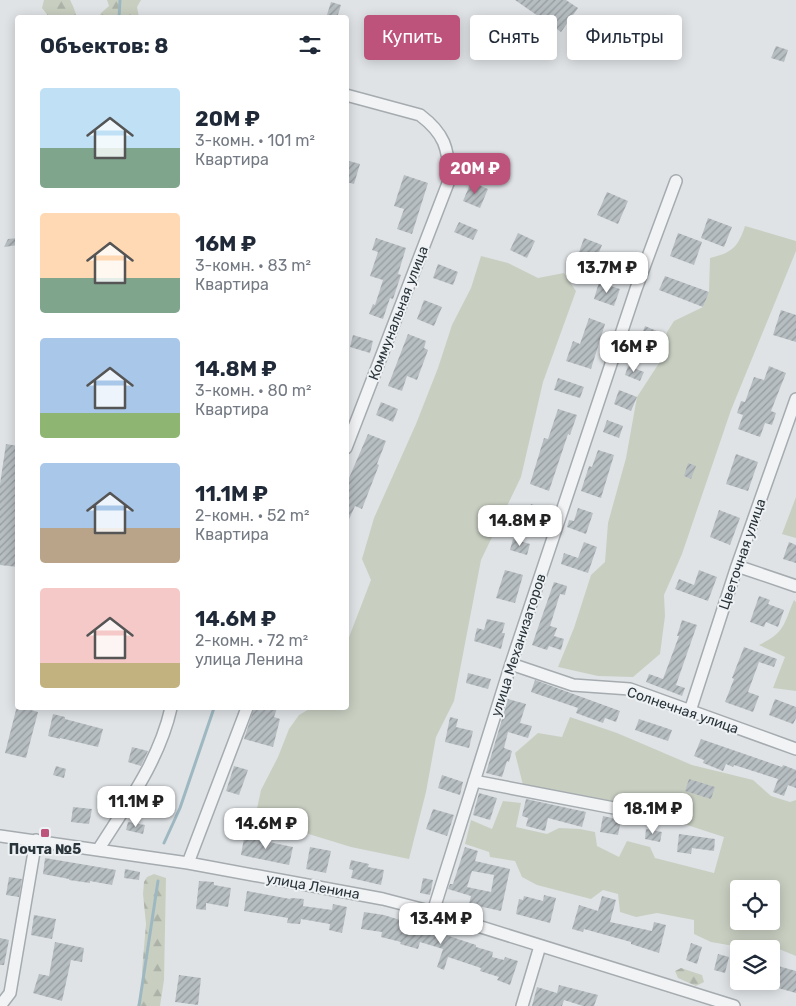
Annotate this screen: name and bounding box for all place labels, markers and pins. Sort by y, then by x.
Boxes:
pin: 20M ₽ [440,152,510,195]
pin: 13.7M ₽ [561,252,653,294]
pin: 16M ₽ [599,330,669,373]
pin: 14.8M ₽ [474,504,566,547]
pin: 11.1M ₽ [90,786,182,828]
pin: 18.1M ₽ [607,792,699,835]
pin: 14.6M ₽ [220,808,312,850]
marker: Почта №5 [39,827,51,839]
place label: Почта №5 [9,841,81,858]
pin: 13.4M ₽ [395,902,487,945]

